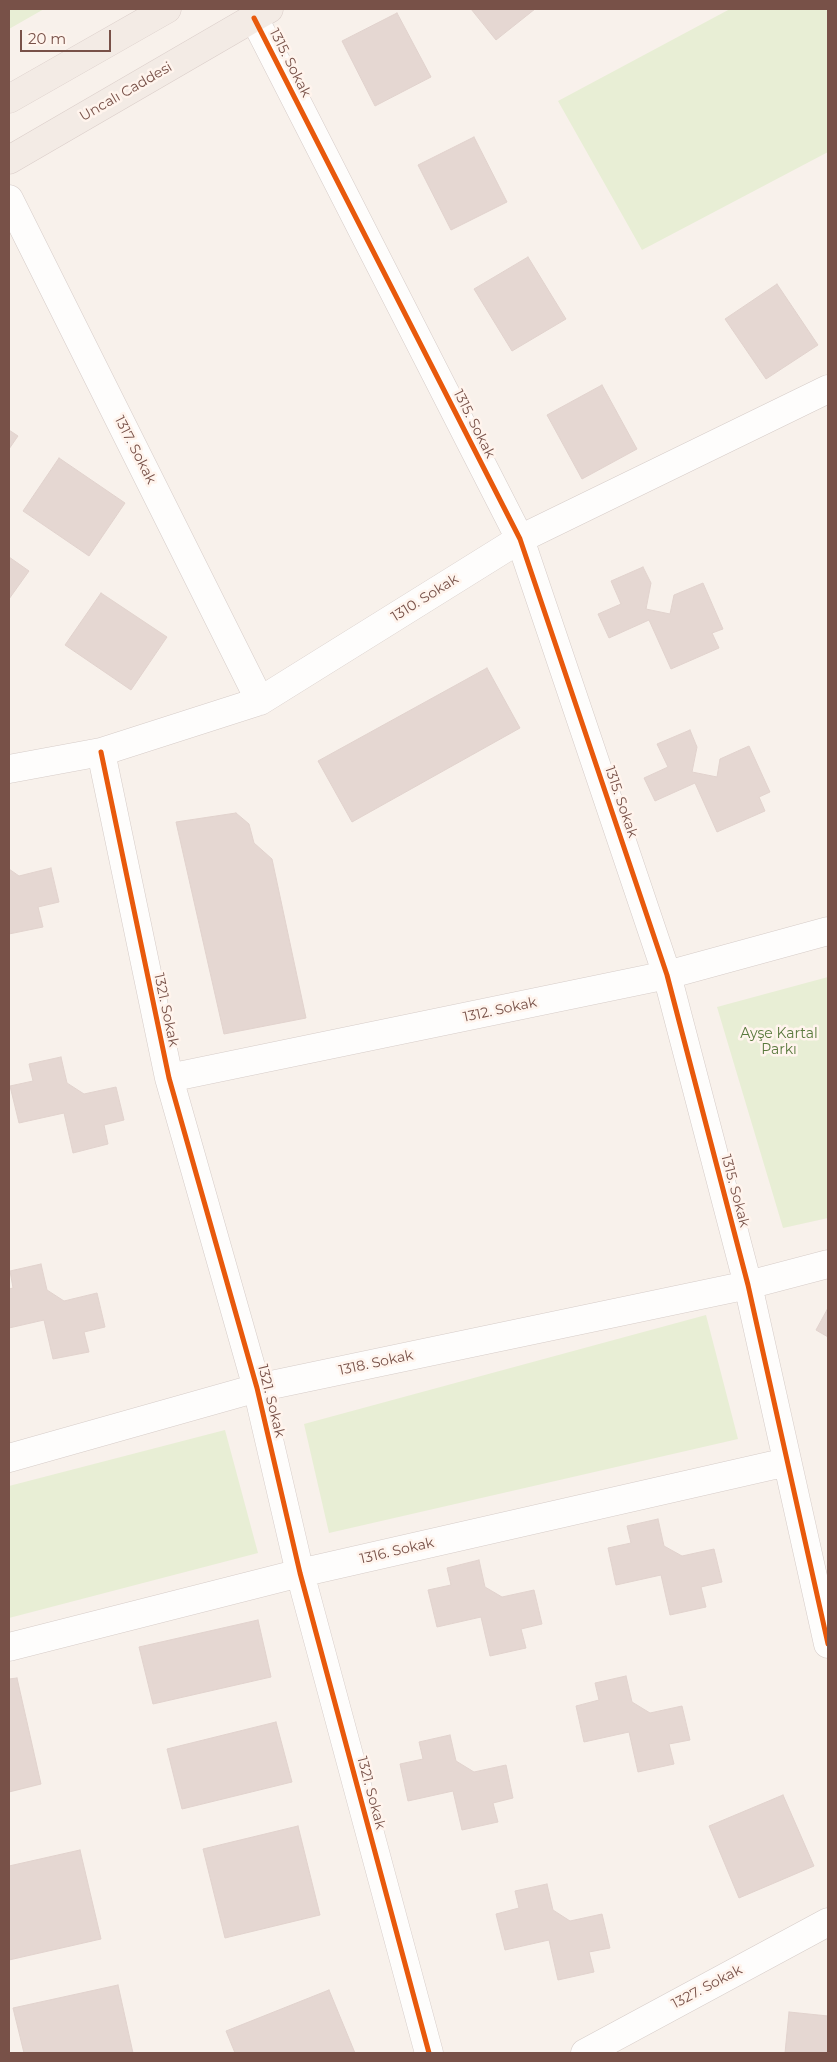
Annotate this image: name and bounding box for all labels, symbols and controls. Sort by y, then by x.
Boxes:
scale bar [22,20,114,52]
street label: 1315. Sokak [266,26,314,100]
text: 20 m [28,29,66,48]
street label: Uncalı Caddesi [77,59,175,125]
street label: 1315. Sokak [450,387,498,461]
street label: 1317. Sokak [111,413,159,487]
street label: 1310. Sokak [388,571,462,625]
street label: 1315. Sokak [601,764,641,840]
street label: 1321. Sokak [150,972,182,1048]
street label: 1312. Sokak [462,994,538,1026]
park label: Ayşe Kartal Parkı [740,1026,818,1058]
street label: 1315. Sokak [717,1153,753,1229]
street label: 1318. Sokak [337,1347,415,1379]
street label: 1321. Sokak [254,1363,288,1439]
street label: 1316. Sokak [358,1534,436,1568]
street label: 1321. Sokak [353,1755,389,1831]
street label: 1327. Sokak [669,1961,745,2013]

